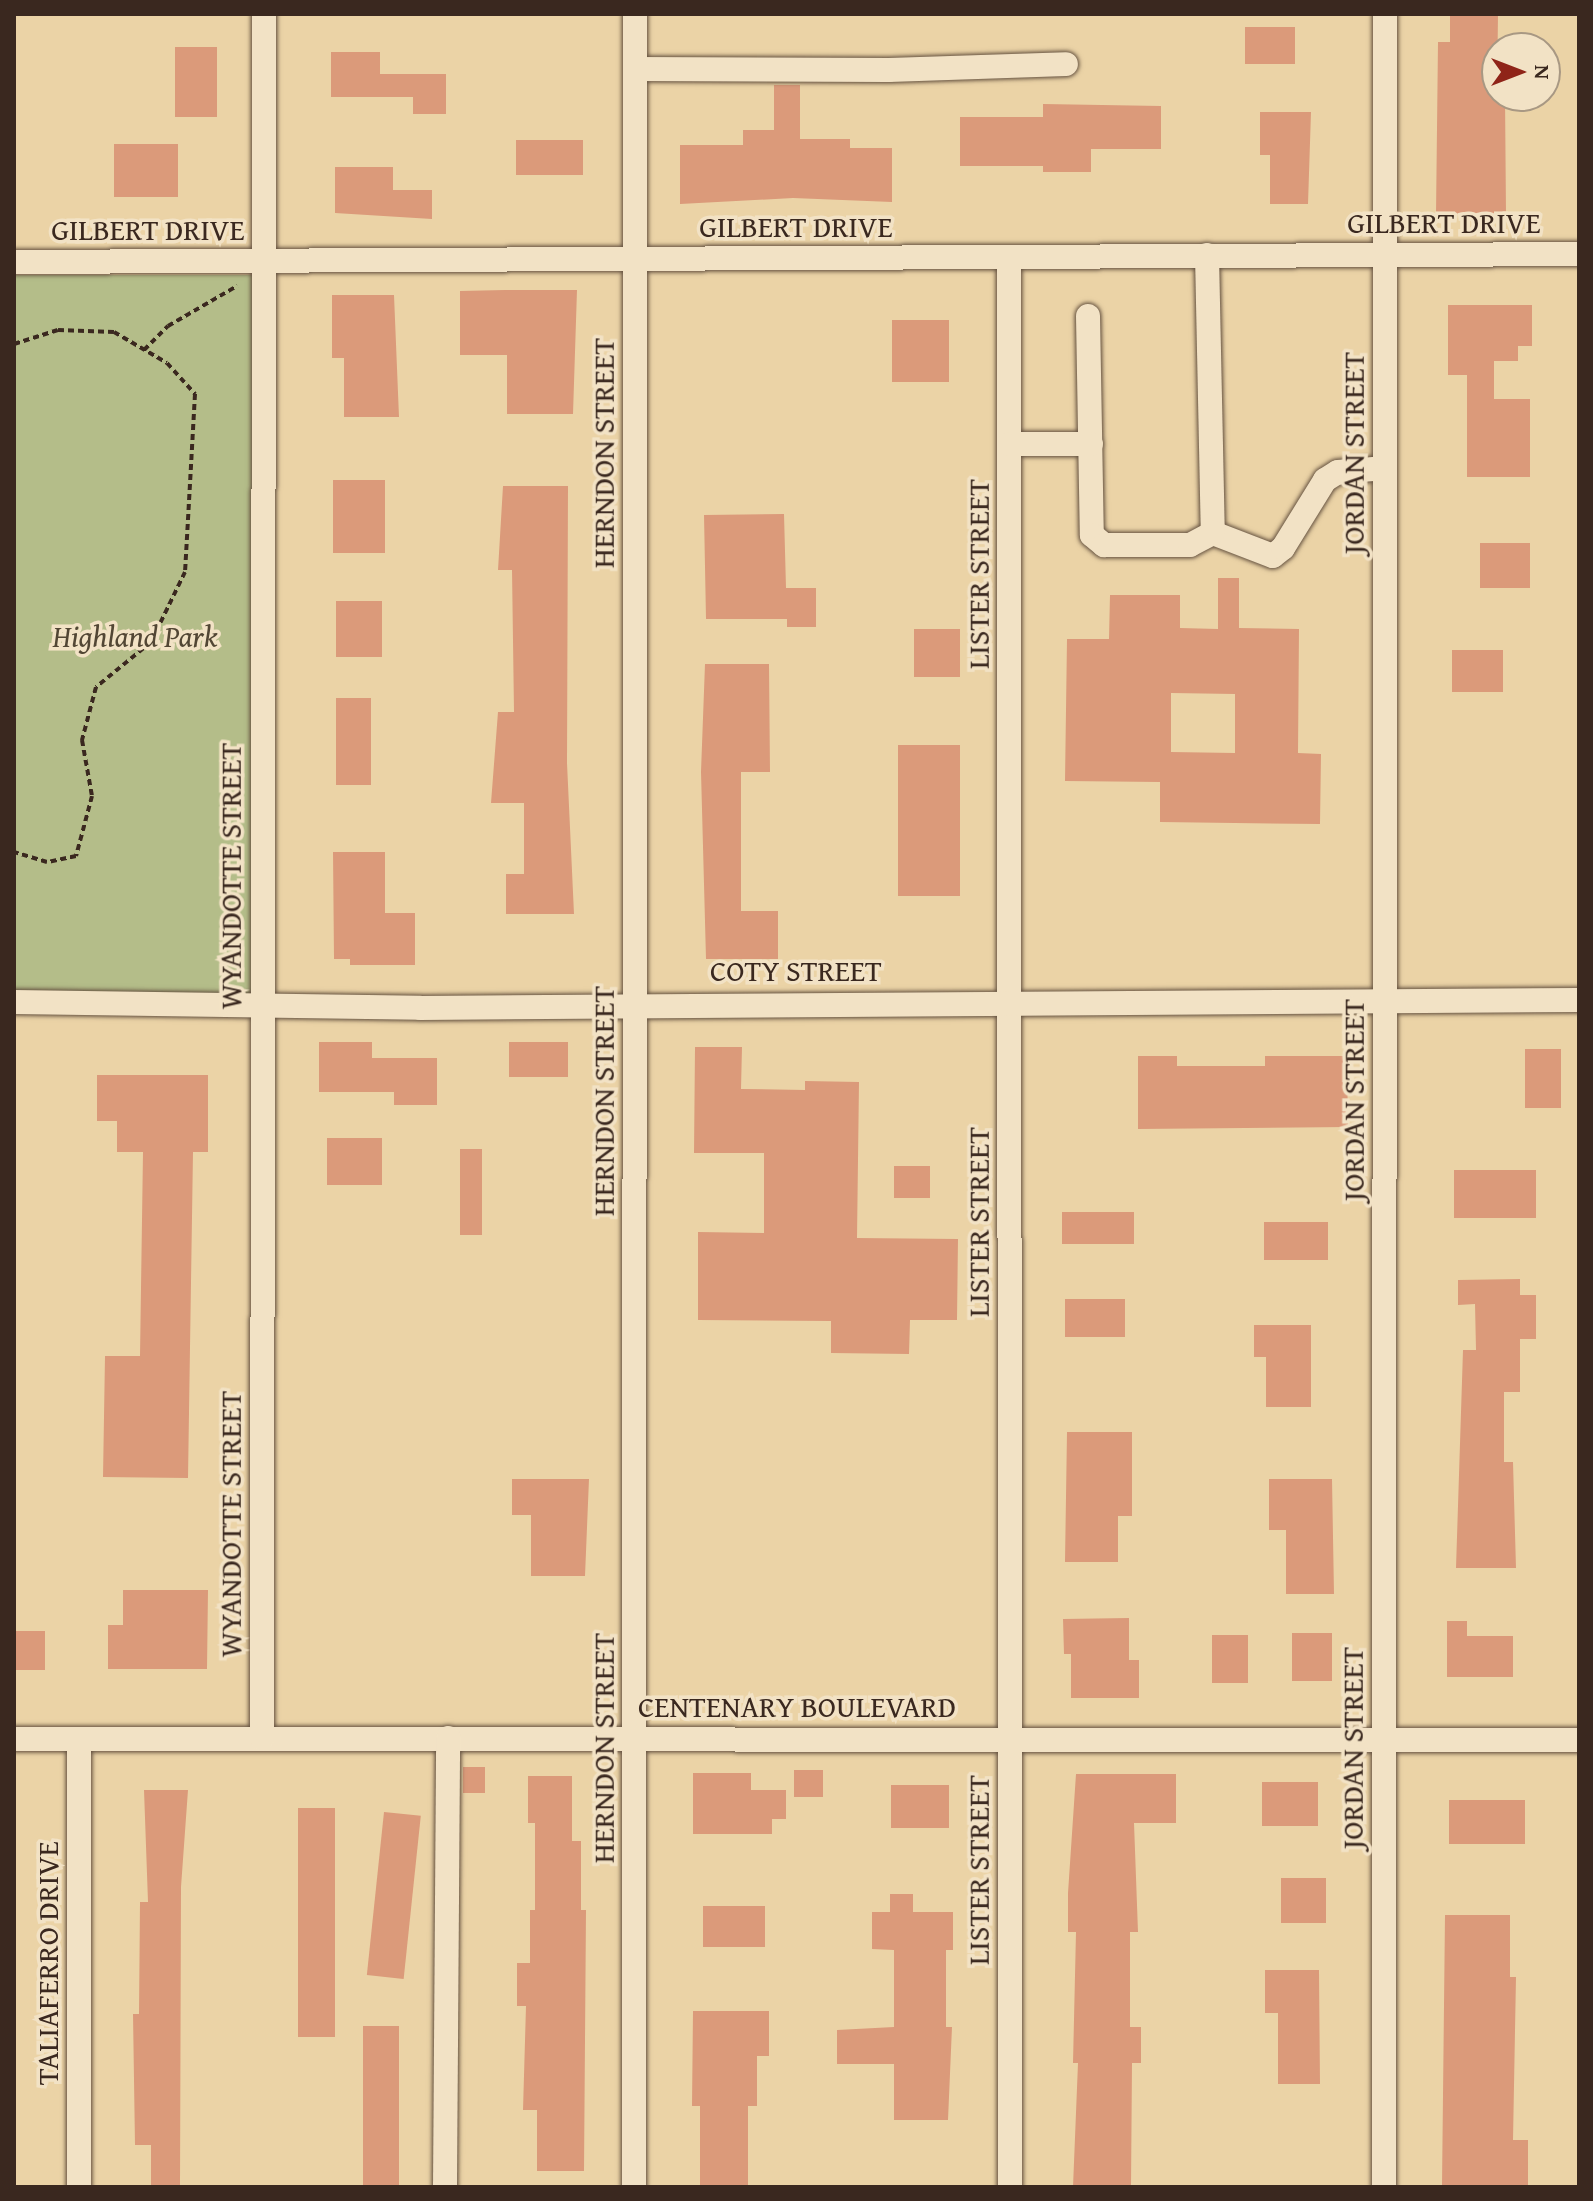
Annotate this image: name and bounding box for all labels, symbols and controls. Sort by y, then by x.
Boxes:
north arrow [1481,32,1561,112]
text: N [1527,65,1559,79]
street label: GILBERT DRIVE [1347,204,1541,240]
street label: GILBERT DRIVE [699,208,893,244]
street label: GILBERT DRIVE [51,211,245,247]
street label: HERNDON STREET [585,338,621,568]
street label: JORDAN STREET [1335,352,1371,554]
street label: LISTER STREET [960,479,996,669]
park label: Highland Park [53,618,217,654]
street label: WYANDOTTE STREET [212,743,248,1009]
street label: COTY STREET [710,952,882,988]
street label: HERNDON STREET [585,986,621,1216]
street label: JORDAN STREET [1335,999,1371,1201]
street label: LISTER STREET [960,1127,996,1317]
street label: WYANDOTTE STREET [212,1391,248,1657]
street label: HERNDON STREET [585,1633,621,1863]
street label: JORDAN STREET [1334,1647,1370,1849]
street label: CENTENARY BOULEVARD [638,1688,956,1724]
street label: LISTER STREET [960,1775,996,1965]
street label: TALIAFERRO DRIVE [29,1841,65,2085]

